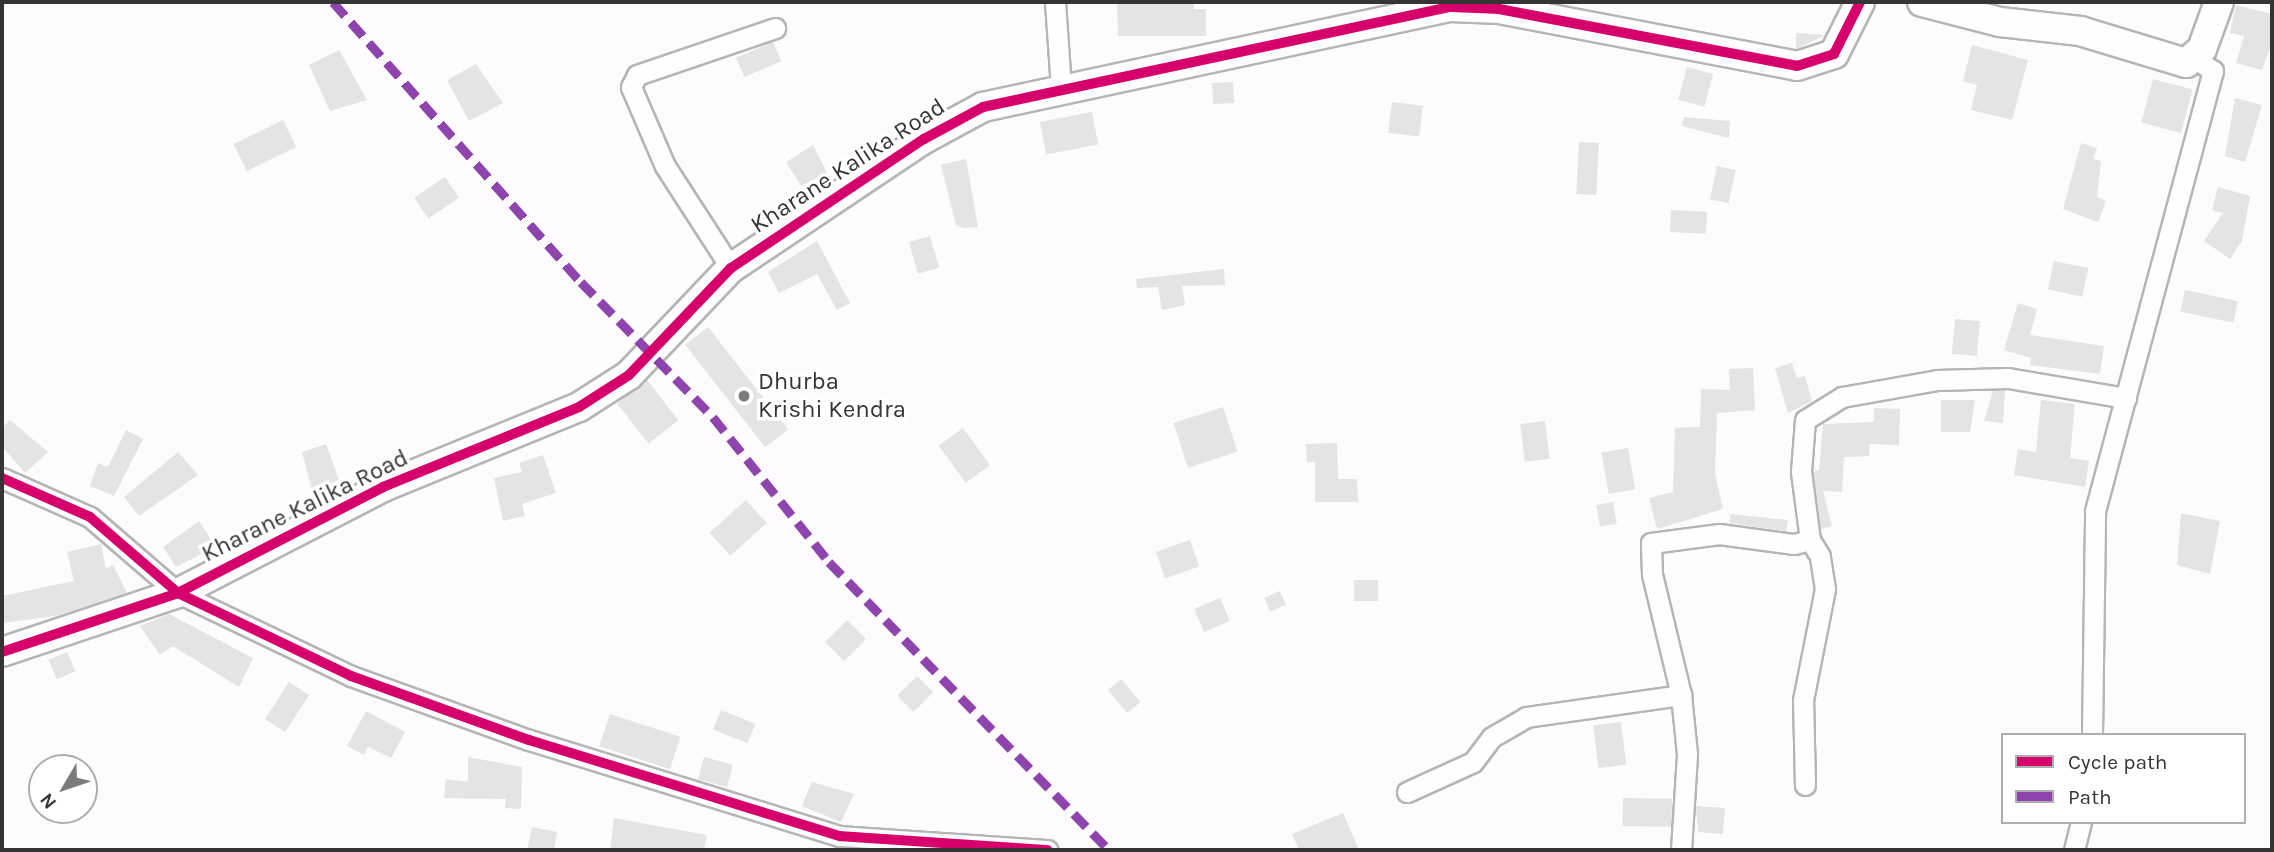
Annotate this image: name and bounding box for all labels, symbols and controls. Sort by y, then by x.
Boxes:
street label: Kharane Kalika Road [745,92,951,240]
place label: Dhurba Krishi Kendra [758,368,906,424]
marker: Dhurba Krishi Kendra [736,388,752,404]
street label: Kharane Kalika Road [197,444,413,568]
legend [2001,733,2246,824]
text: Cycle path [2068,750,2168,774]
north arrow [28,754,98,824]
text: Path [2068,785,2112,809]
text: N [35,789,61,813]

